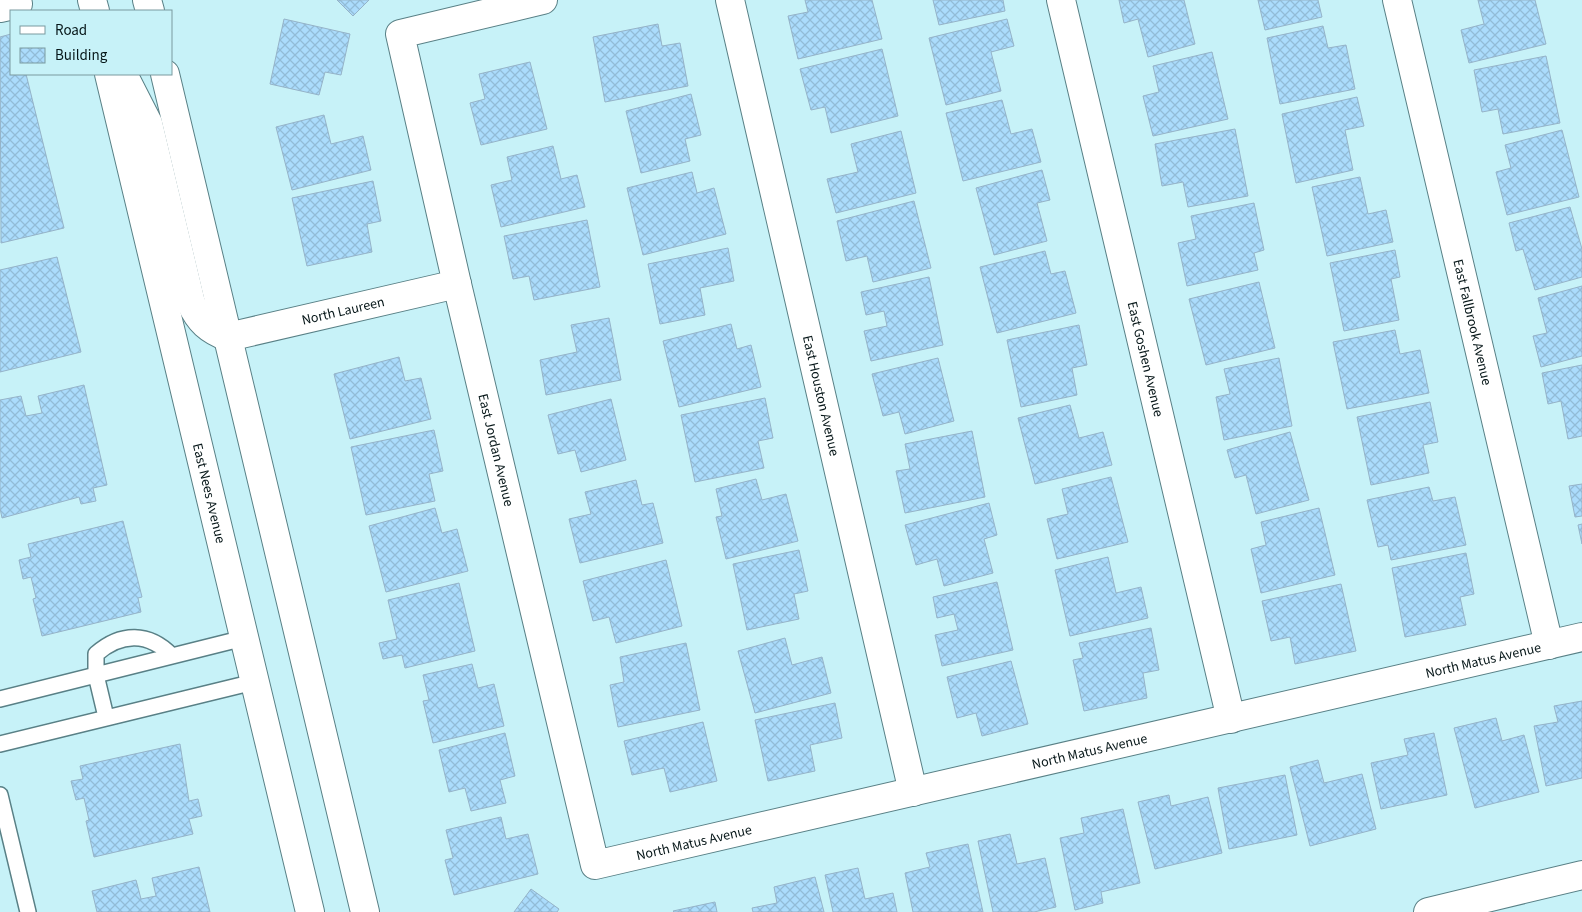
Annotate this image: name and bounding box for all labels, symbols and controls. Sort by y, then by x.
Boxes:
legend [10,10,172,75]
text: Road [55,20,87,41]
text: Building [55,45,108,66]
street label: East Fallbrook Avenue [1447,257,1496,387]
street label: North Laureen [300,292,387,331]
street label: East Goshen Avenue [1122,300,1168,419]
street label: East Houston Avenue [797,333,844,458]
street label: East Jordan Avenue [472,392,518,509]
street label: East Nees Avenue [187,441,230,546]
street label: North Matus Avenue [1424,638,1543,684]
street label: North Matus Avenue [1030,729,1149,775]
street label: North Matus Avenue [634,820,754,866]

